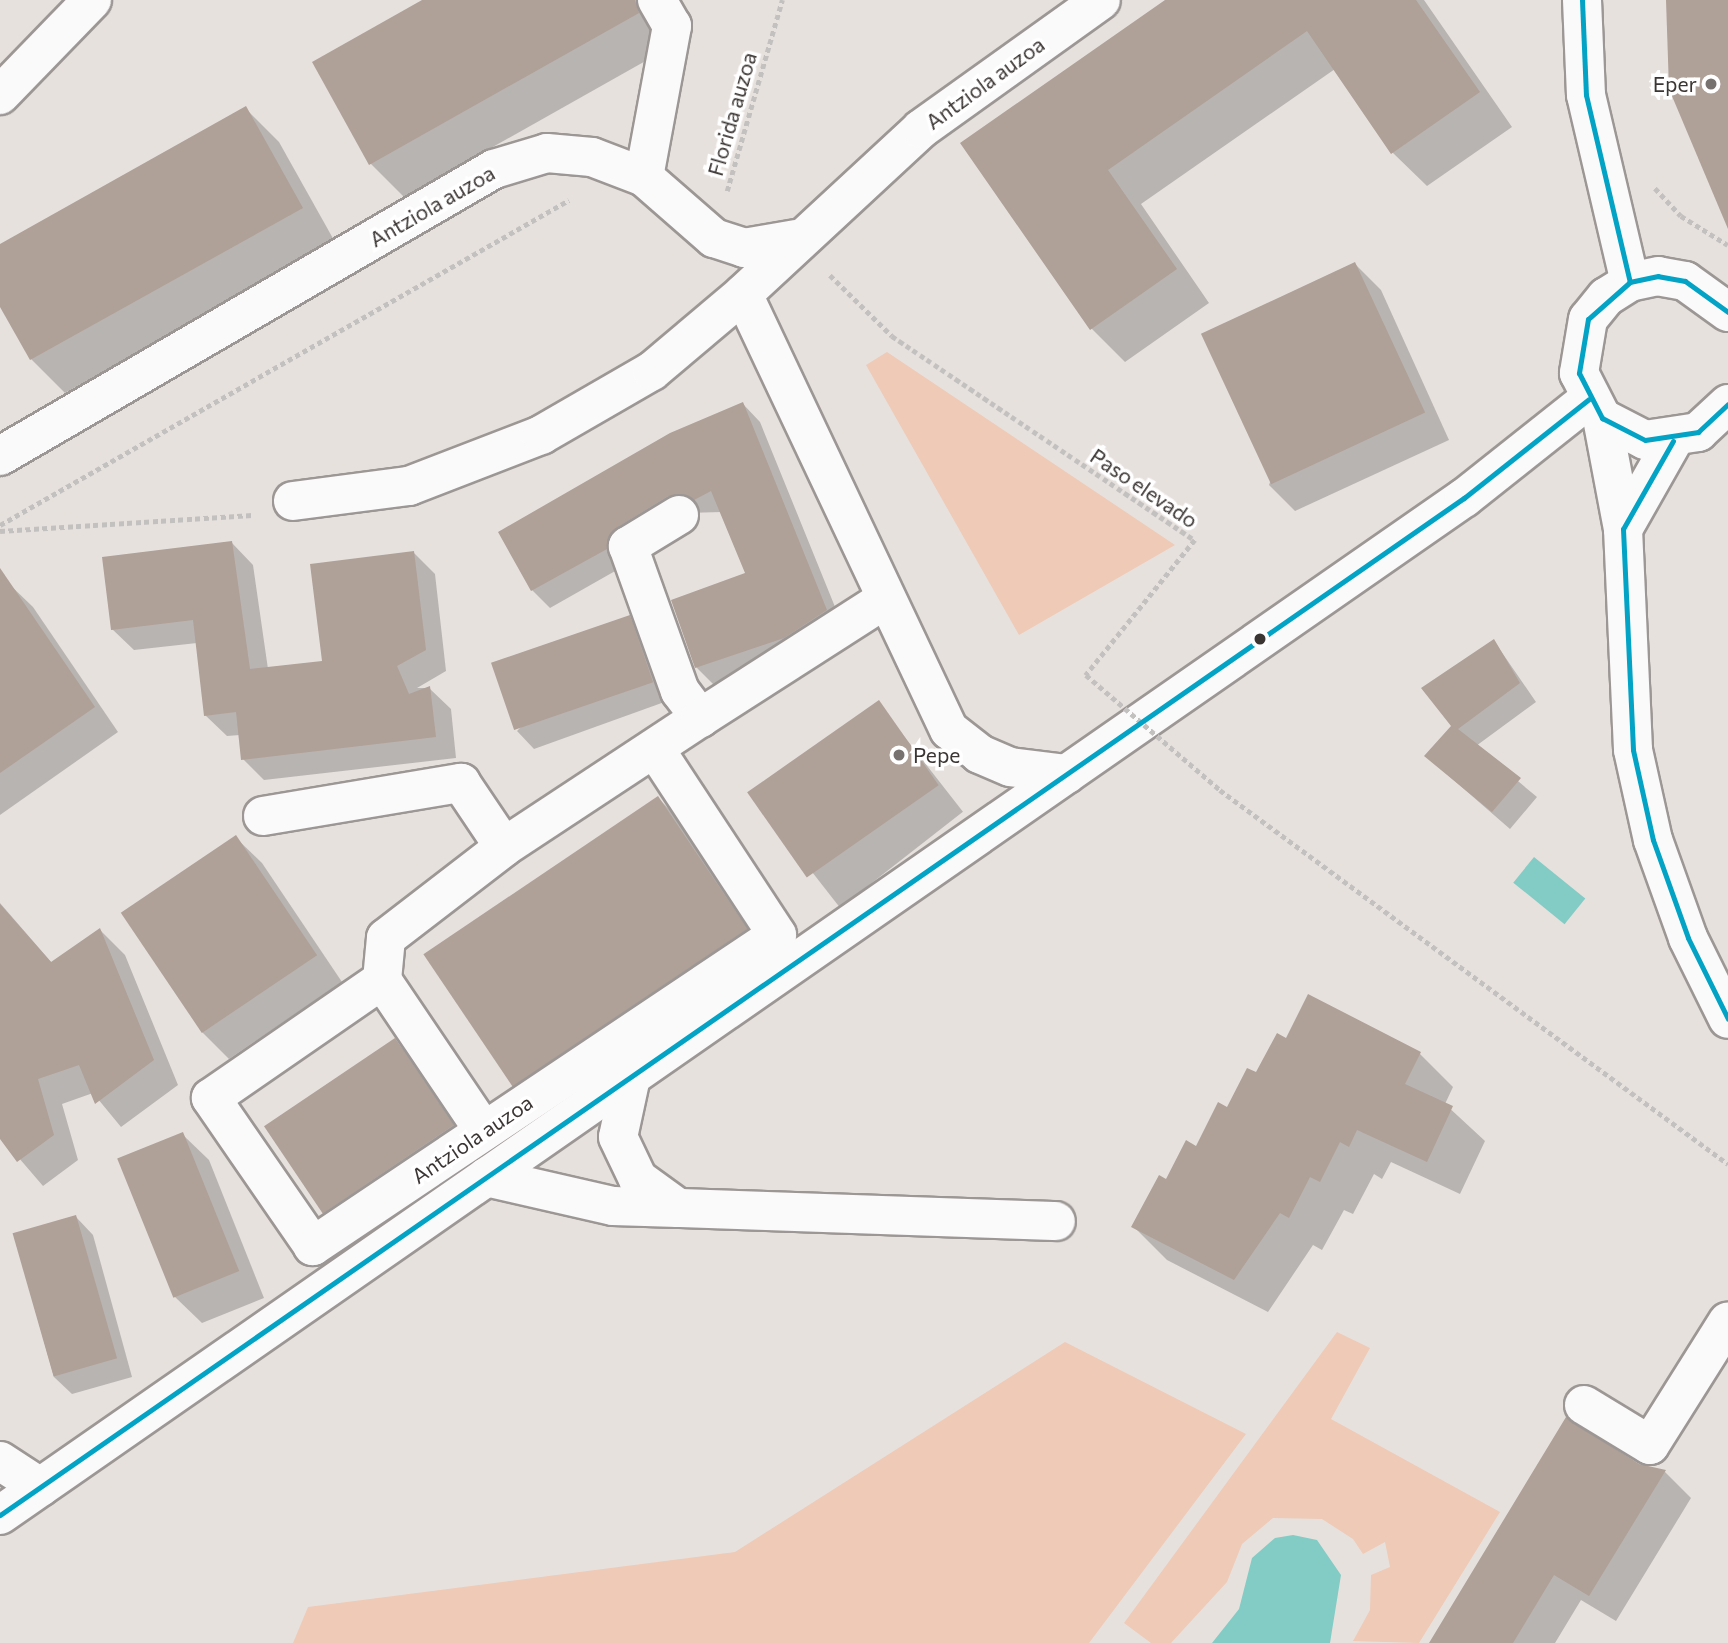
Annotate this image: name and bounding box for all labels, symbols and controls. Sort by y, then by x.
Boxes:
street label: Antziola auzoa [921,32,1049,134]
street label: Florida auzoa [702,49,762,179]
place label: Eper [1653,71,1697,97]
marker: Eper [1703,76,1719,92]
street label: Antziola auzoa [365,160,499,252]
street label: Paso elevado [1086,443,1202,533]
unlabelled marker [1253,632,1267,646]
place label: Pepe [913,742,960,768]
marker: Pepe [891,747,907,763]
street label: Antziola auzoa [407,1089,537,1189]

